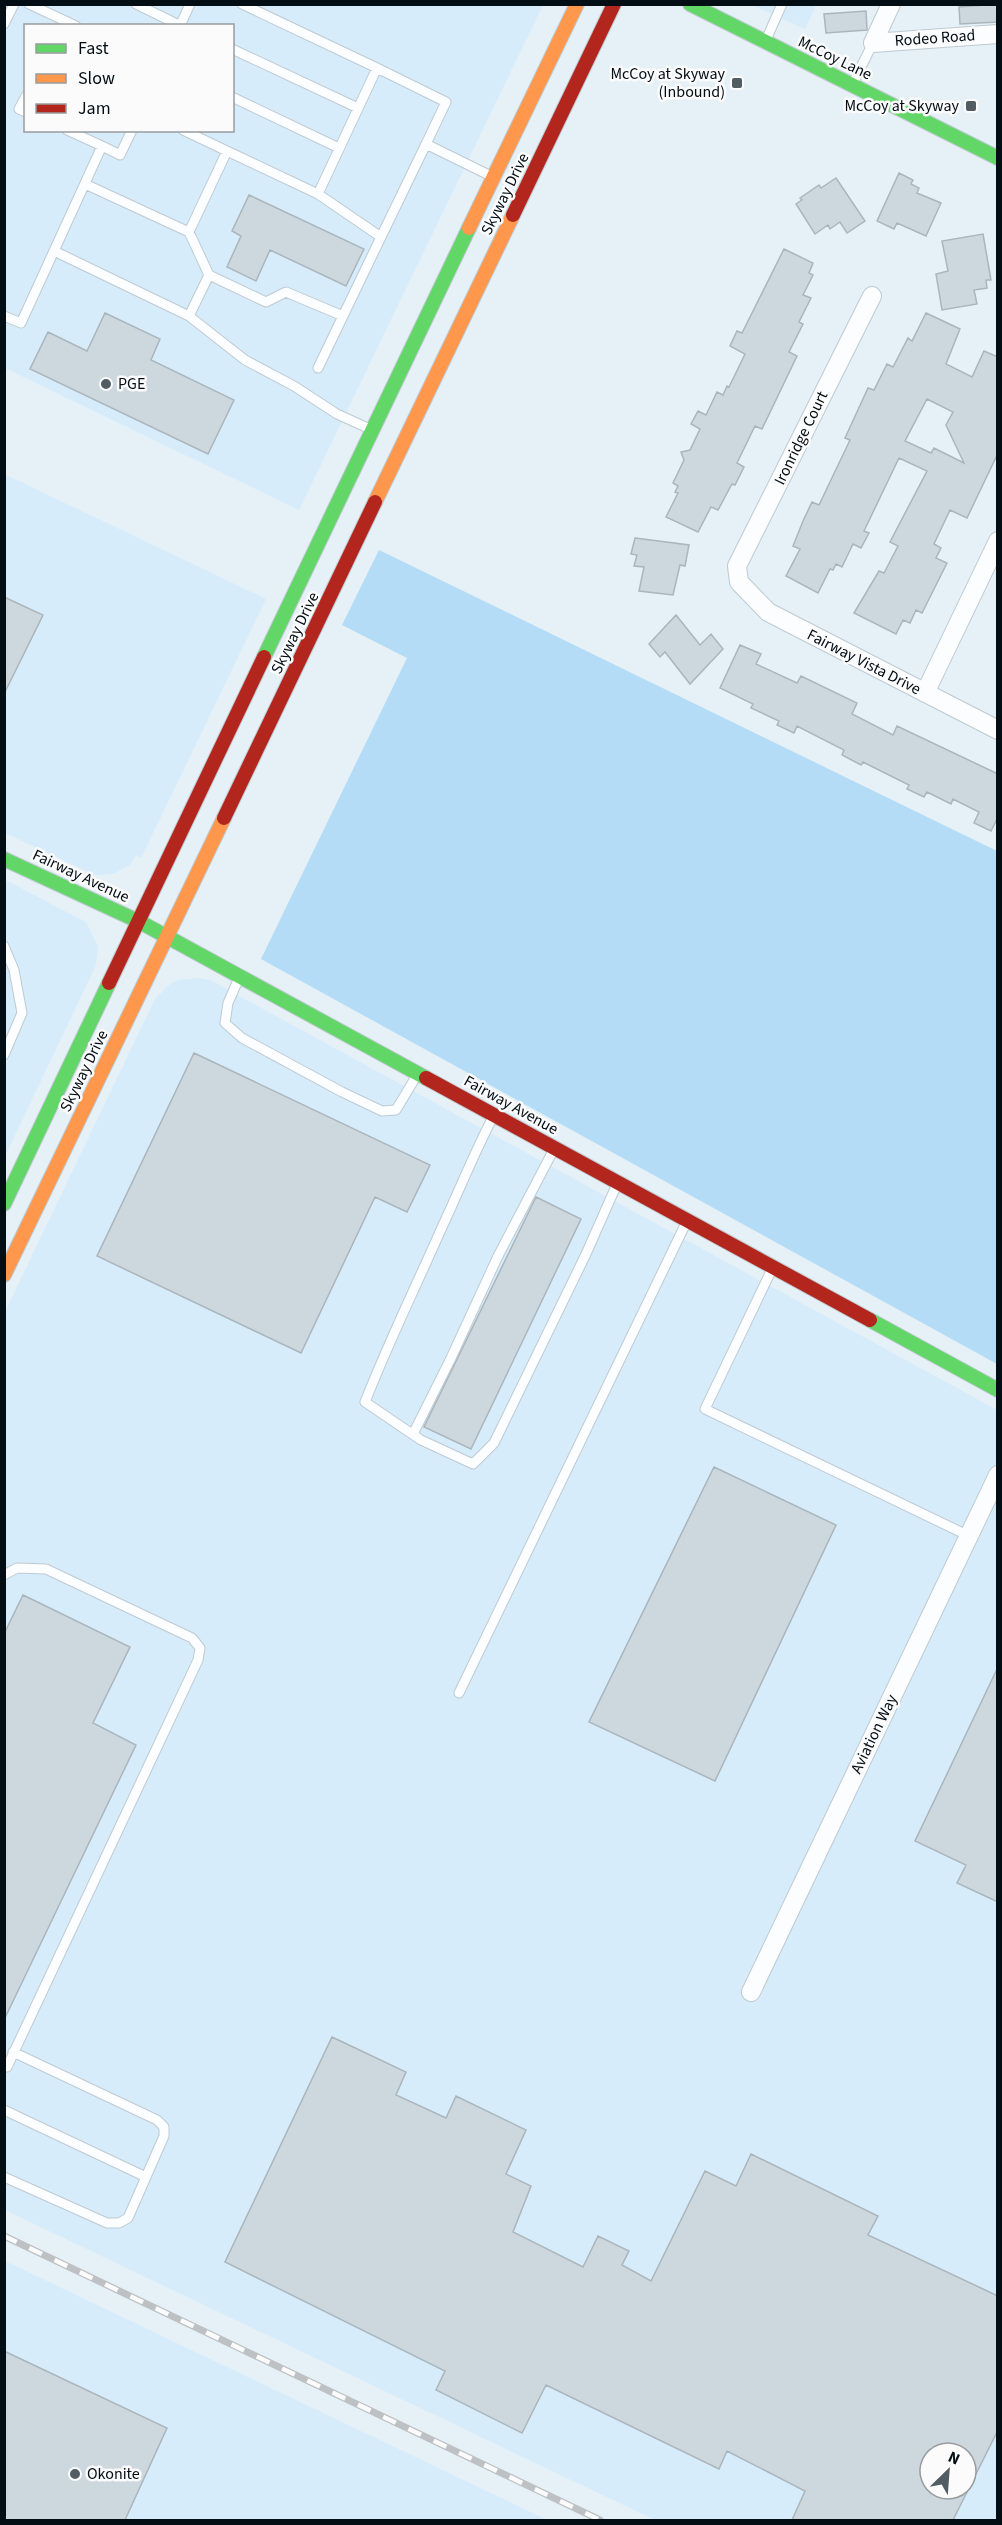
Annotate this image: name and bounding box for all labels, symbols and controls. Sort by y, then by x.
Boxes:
legend [24,24,234,132]
street label: Rodeo Road [894,24,976,52]
street label: McCoy Lane [794,31,876,85]
text: Fast [78,36,109,61]
place label: McCoy at Skyway (Inbound) [610,63,726,103]
text: Slow [78,66,115,91]
marker: McCoy at Skyway (Inbound) [730,76,744,90]
place label: McCoy at Skyway [844,95,960,117]
text: Jam [78,96,111,121]
marker: McCoy at Skyway [964,99,978,113]
street label: Skyway Drive [476,149,534,239]
place label: PGE [118,373,145,395]
marker: PGE [99,377,113,391]
street label: Ironridge Court [769,387,833,489]
street label: Skyway Drive [266,588,324,678]
street label: Fairway Vista Drive [803,624,925,700]
street label: Fairway Avenue [29,844,133,908]
street label: Skyway Drive [55,1026,113,1116]
street label: Fairway Avenue [460,1070,562,1140]
street label: Aviation Way [845,1690,903,1777]
north arrow [918,2441,978,2501]
text: N [944,2446,963,2471]
place label: Okonite [87,2463,140,2485]
marker: Okonite [68,2467,82,2481]

